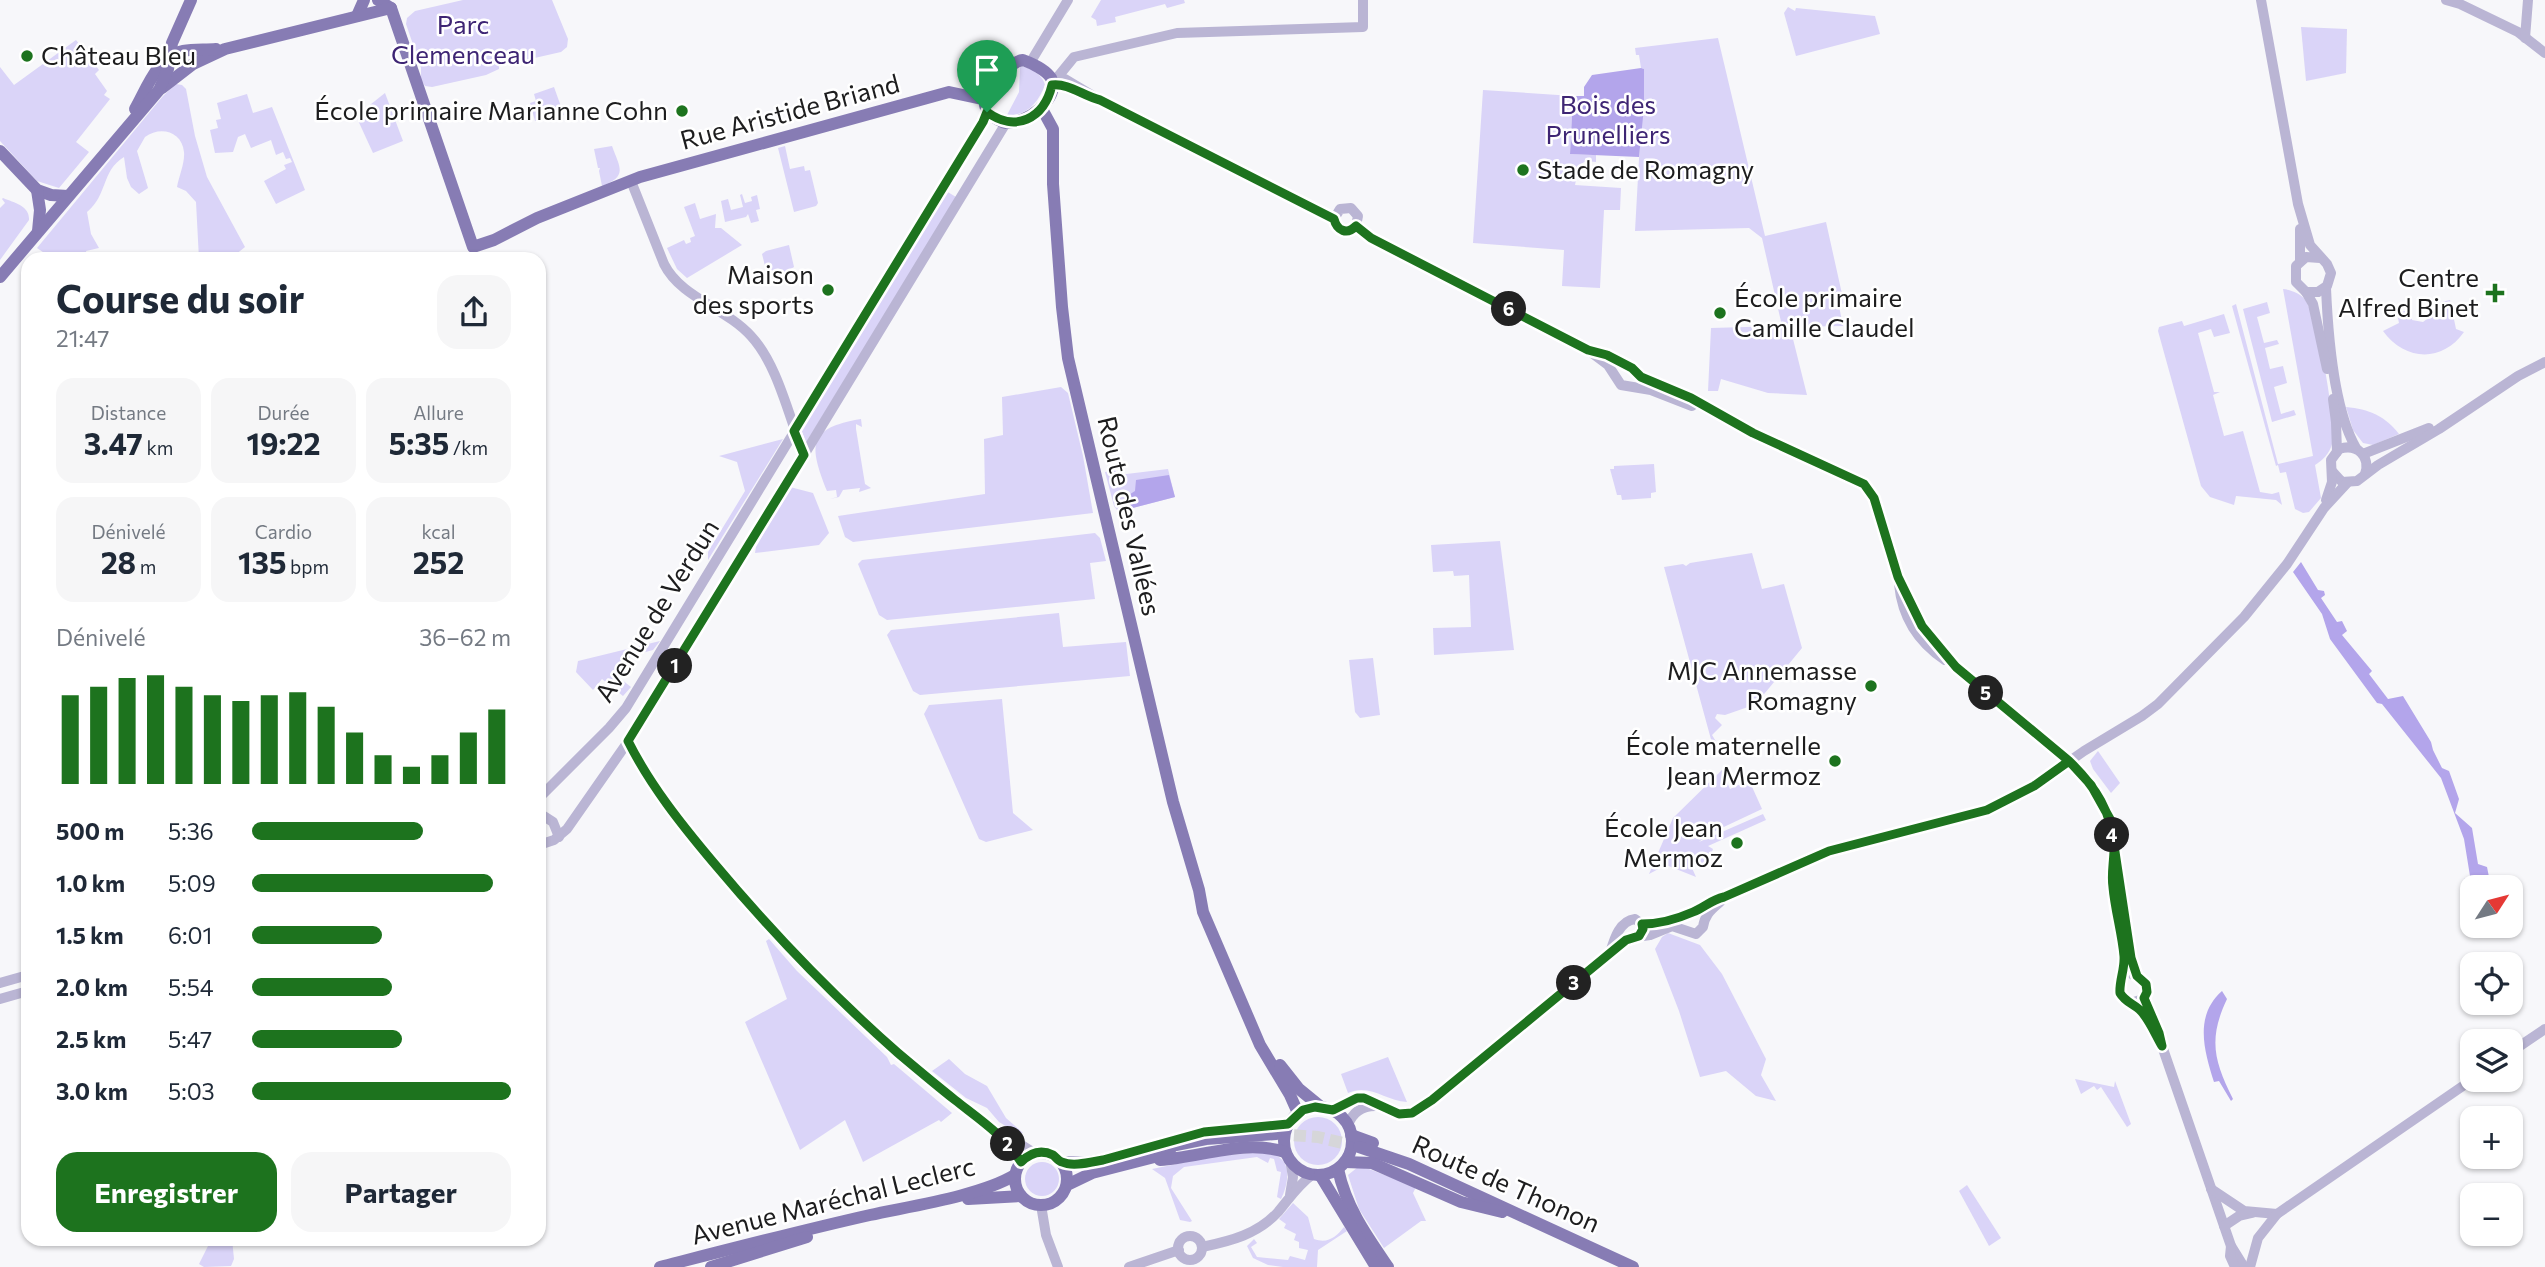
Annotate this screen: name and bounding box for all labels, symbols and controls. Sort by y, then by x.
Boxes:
park label: Parc Clemenceau [391,8,535,69]
place label: Château Bleu [41,39,196,70]
pin [957,40,1017,112]
marker: Château Bleu [19,48,35,64]
icon: arrive [968,51,1006,89]
street label: Rue Aristide Briand [677,66,903,155]
park label: Bois des Prunelliers [1545,88,1671,149]
place label: École primaire Marianne Cohn [314,94,668,125]
marker: École primaire Marianne Cohn [674,103,690,119]
place label: Stade de Romagny [1537,153,1754,184]
marker: Stade de Romagny [1515,162,1531,178]
place label: Maison des sports [693,258,814,319]
place label: Centre Alfred Binet [2338,261,2479,322]
text: Course du soir [56,274,304,321]
button: share [437,275,511,349]
place label: École primaire Camille Claudel [1734,281,1915,342]
marker: Maison des sports [820,282,836,298]
marker: Centre Alfred Binet [2485,283,2505,303]
pin: 6 [1492,292,1526,326]
text: 6 [1503,297,1514,320]
marker: École primaire Camille Claudel [1712,305,1728,321]
text: 21:47 [56,324,110,352]
text: Distance [91,401,166,424]
text: Durée [258,401,309,424]
text: Allure [413,401,464,424]
street label: Route des Vallées [1092,413,1168,618]
text: 3.47 [84,424,143,461]
text: 19:22 [246,424,321,461]
text: 5:35 [389,424,449,461]
text: km [143,436,173,459]
text: /km [449,436,488,459]
street label: Avenue de Verdun [587,513,724,707]
text: Dénivelé [91,520,166,543]
text: Cardio [255,520,312,543]
text: kcal [421,520,456,543]
text: 28 [101,543,136,580]
text: 135 [238,543,286,580]
text: 252 [413,543,464,580]
text: m [136,555,156,578]
text: bpm [286,555,329,578]
text: Dénivelé [56,623,146,651]
text: 36–62 m [419,623,511,651]
pin: 1 [658,648,692,684]
text: 1 [670,654,679,677]
place label: MJC Annemasse Romagny [1667,654,1857,715]
pin: 5 [1968,676,2004,710]
marker: MJC Annemasse Romagny [1863,678,1879,694]
text: 5 [1980,681,1991,704]
place label: École maternelle Jean Mermoz [1625,729,1821,790]
marker: École maternelle Jean Mermoz [1827,753,1843,769]
place label: École Jean Mermoz [1604,811,1723,872]
text: 500 m [56,817,124,845]
text: 5:36 [168,817,214,845]
pin: 4 [2094,818,2130,852]
text: 4 [2106,823,2117,846]
marker: École Jean Mermoz [1729,835,1745,851]
text: 1.0 km [56,869,125,897]
text: 5:09 [168,869,216,897]
north arrow [2460,875,2524,938]
map controls [2460,875,2523,1246]
text: 1.5 km [56,921,124,949]
text: 6:01 [168,921,212,949]
button: locate [2460,952,2523,1015]
pin: 3 [1556,965,1592,1000]
text: 3 [1568,971,1579,994]
text: 2.0 km [56,973,128,1001]
text: 5:54 [168,973,214,1001]
text: 2.5 km [56,1025,126,1053]
text: 5:47 [168,1025,212,1053]
button: layers [2460,1029,2523,1092]
text: 3.0 km [56,1077,128,1105]
text: 5:03 [168,1077,215,1105]
button: + [2460,1106,2523,1169]
pin: 2 [990,1126,1026,1162]
street label: Route de Thonon [1408,1127,1605,1238]
text: 2 [1002,1132,1013,1155]
street label: Avenue Maréchal Leclerc [688,1149,978,1250]
button: Enregistrer [56,1152,277,1232]
button: Partager [291,1152,511,1232]
button: − [2460,1183,2523,1246]

